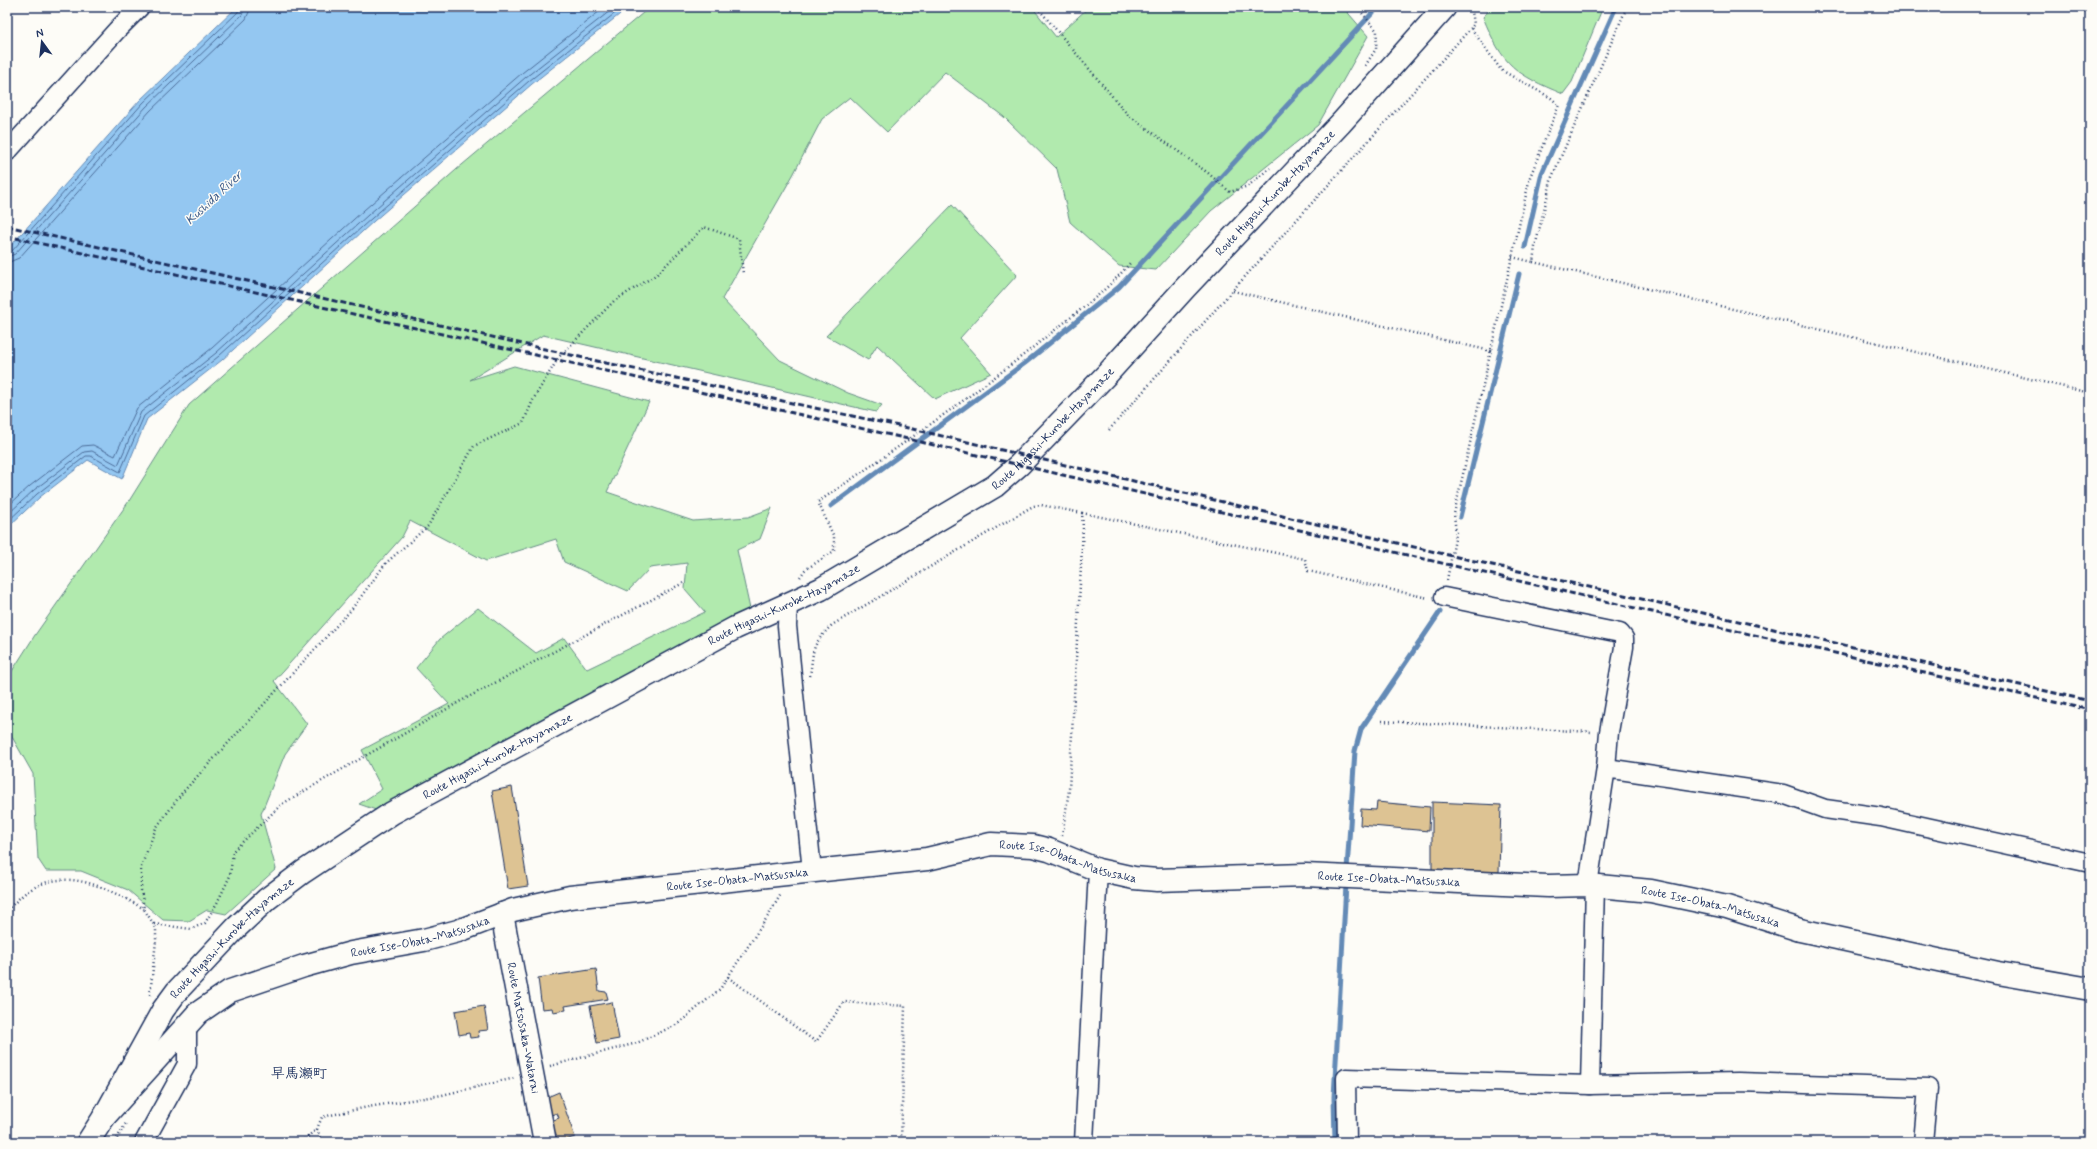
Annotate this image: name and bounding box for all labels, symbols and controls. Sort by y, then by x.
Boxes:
north arrow [22,22,62,62]
text: N [34,26,45,41]
street label: Route Higashi-Kurobe-Hayamaze [1212,127,1339,260]
water label: Kushida River [182,166,247,229]
street label: Route Higashi-Kurobe-Hayamaze [989,364,1119,494]
street label: Route Higashi-Kurobe-Hayamaze [706,561,863,650]
street label: Route Higashi-Kurobe-Hayamaze [420,710,576,804]
street label: Route Ise-Obata-Matsusaka [999,837,1138,887]
street label: Route Ise-Obata-Matsusaka [666,865,809,896]
street label: Route Ise-Obata-Matsusaka [1317,869,1461,891]
street label: Route Higashi-Kurobe-Hayamaze [167,874,298,1002]
street label: Route Ise-Obata-Matsusaka [1640,883,1782,932]
street label: Route Ise-Obata-Matsusaka [349,913,492,962]
street label: Route Matsusaka-Watarai [502,961,543,1095]
district label: 早馬瀬町 [271,1065,327,1083]

